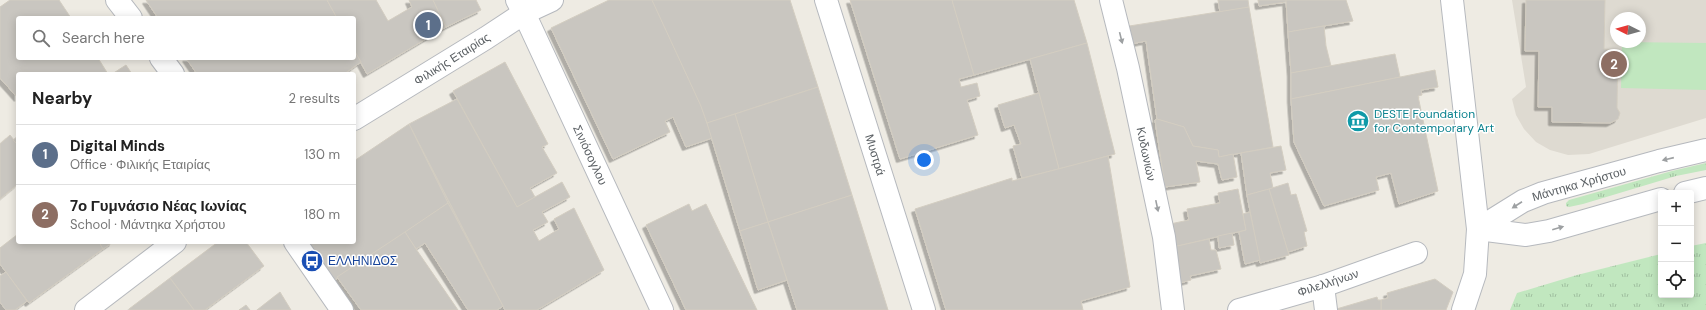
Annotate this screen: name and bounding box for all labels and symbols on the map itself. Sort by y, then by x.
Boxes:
pin: 1 [415,10,441,40]
north arrow [1610,12,1646,48]
street label: Φιλικής Εταιρίας [411,29,493,89]
one-way arrow [1118,32,1124,44]
pin: 2 [1601,49,1627,79]
place label: DESTE Foundation for Contemporary Art [1374,106,1495,136]
museum icon: DESTE Foundation for Contemporary Art [1345,108,1371,134]
street label: Σινιόσογλου [569,122,611,188]
street label: Κυδωνιών [1132,126,1160,182]
street label: Μυστρά [861,132,889,178]
your location [914,150,934,170]
one-way arrow [1662,157,1674,163]
street label: Μάντηκα Χρήστου [1530,163,1628,205]
one-way arrow [1155,200,1161,212]
one-way arrow [1511,201,1523,208]
one-way arrow [1553,225,1565,231]
bus stop icon: ΕΛΛΗΝΙΔΟΣ [299,248,325,274]
place label: ΕΛΛΗΝΙΔΟΣ [328,253,397,269]
street label: Φιλελλήνων [1295,266,1361,300]

